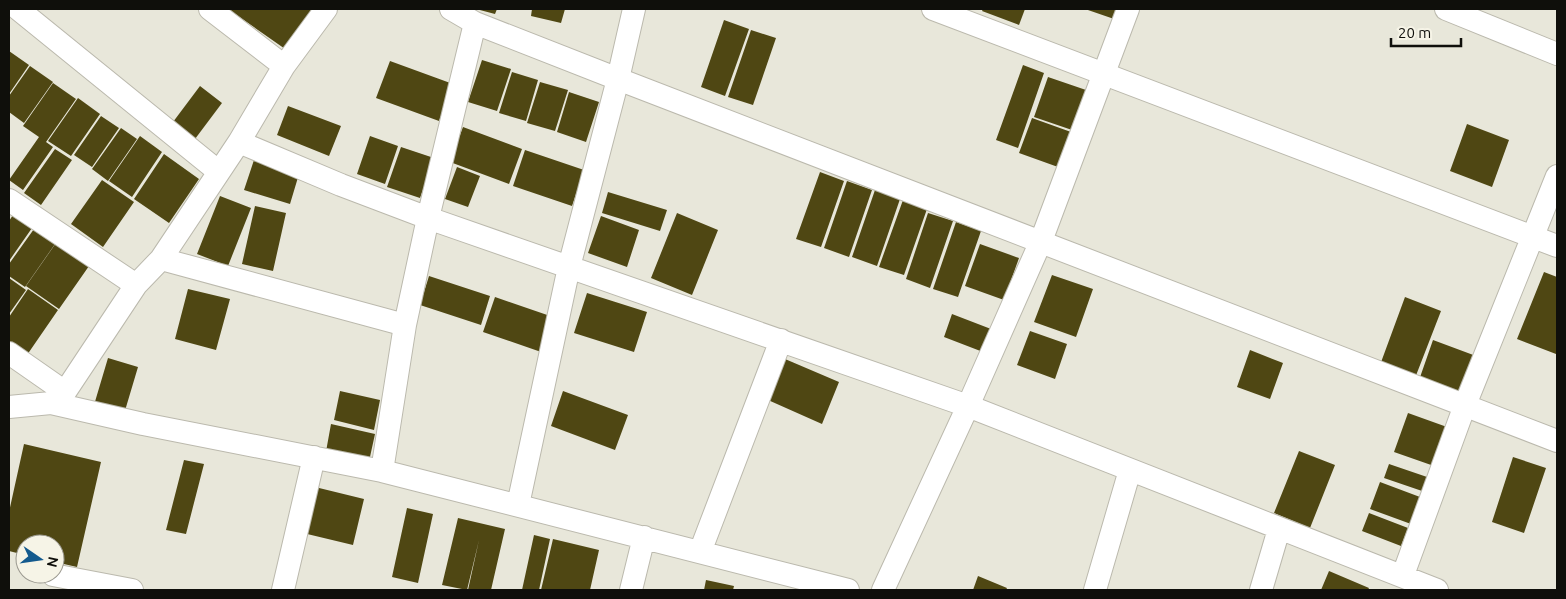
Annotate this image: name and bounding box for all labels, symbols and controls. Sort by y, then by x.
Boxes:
scale bar [1391,15,1461,47]
text: 20 m [1398,24,1431,41]
north arrow [15,534,65,584]
text: N [44,555,62,569]

